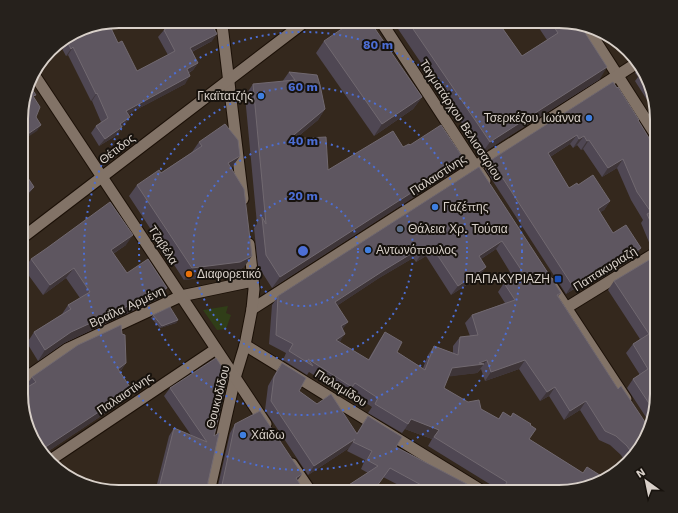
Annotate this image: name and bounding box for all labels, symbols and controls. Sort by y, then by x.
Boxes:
text: 80 m [363,38,393,52]
street label: Ταγματάρχου Βελισσαρίου [417,57,505,183]
text: 60 m [288,80,318,94]
place label: Γκαϊτατζής [197,89,253,103]
marker: Γκαϊτατζής [256,91,266,101]
place label: Τσερκέζου Ιωάννα [484,111,581,125]
marker: Τσερκέζου Ιωάννα [584,113,594,123]
street label: Θέτιδος [96,131,138,167]
text: 40 m [288,134,318,148]
street label: Παλαιστίνης [407,152,469,198]
text: 20 m [288,189,318,203]
place label: Γαζέπης [443,200,489,214]
marker: Γαζέπης [430,202,440,212]
place label: Θάλεια Χρ. Τούσια [408,222,508,236]
street label: Τζαβέλα [145,223,181,267]
marker: Θάλεια Χρ. Τούσια [395,224,405,234]
place label: Αντωνόπουλος [376,243,457,257]
centre of rings [296,244,310,258]
street label: Παπακυριαζή [571,244,639,294]
marker: Αντωνόπουλος [363,245,373,255]
place label: Διαφορετικό [197,267,262,281]
marker: Διαφορετικό [184,269,194,279]
place label: ΠΑΠΑΚΥΡΙΑΖΗ [465,272,550,286]
marker: ΠΑΠΑΚΥΡΙΑΖΗ [553,274,563,284]
street label: Βραΐλα Αρμένη [87,283,167,331]
street label: Θουκυδίδου [203,364,233,430]
street label: Παλαμίδου [313,367,369,409]
street label: Παλαιστίνης [94,370,156,418]
place label: Χάιδω [251,428,285,442]
marker: Χάιδω [238,430,248,440]
north arrow [626,461,666,501]
text: N [634,465,648,481]

